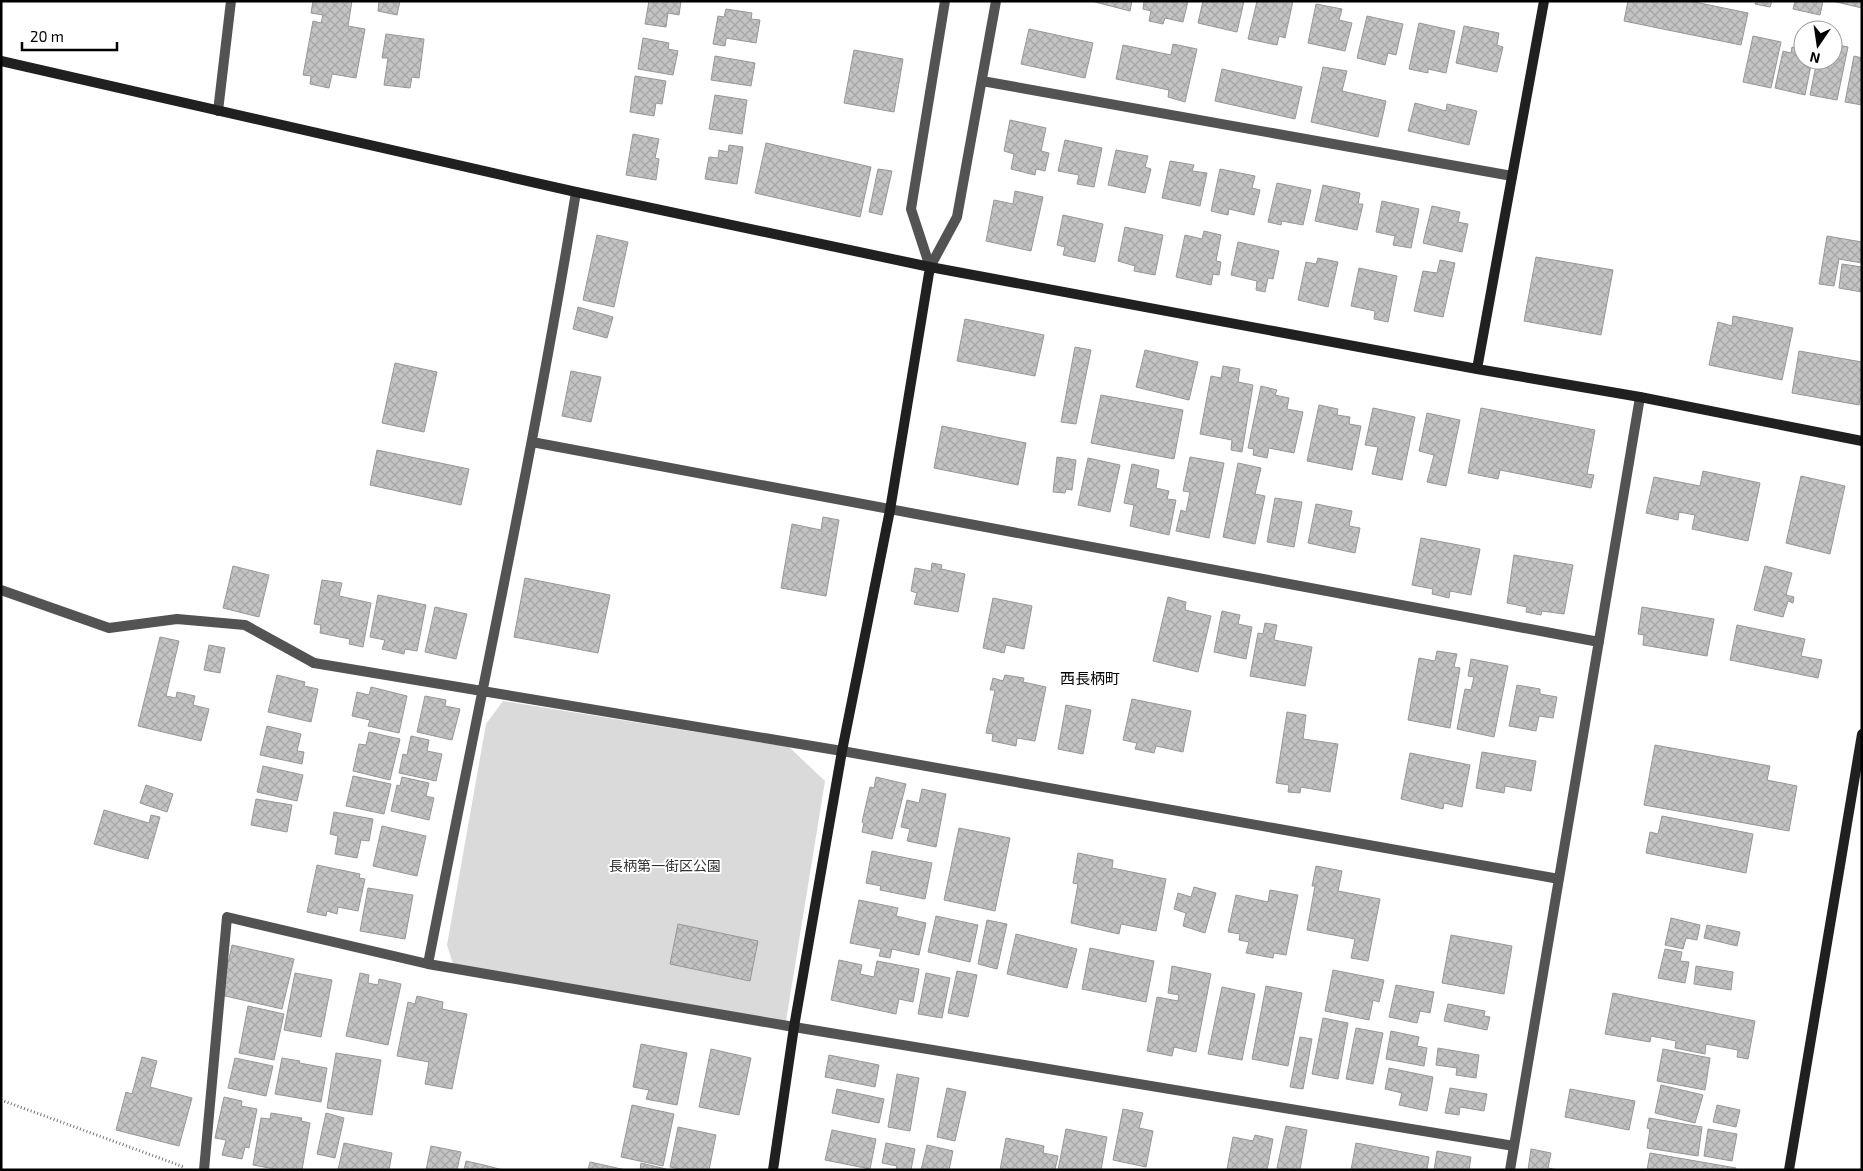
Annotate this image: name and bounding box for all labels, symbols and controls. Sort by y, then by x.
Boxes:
scale bar [22,20,118,52]
north arrow [1793,20,1843,70]
text: 20 m [30,27,64,45]
text: N [1808,49,1822,68]
district label: 西長柄町 [1060,669,1120,687]
park label: 長柄第一街区公園 [609,857,721,874]

